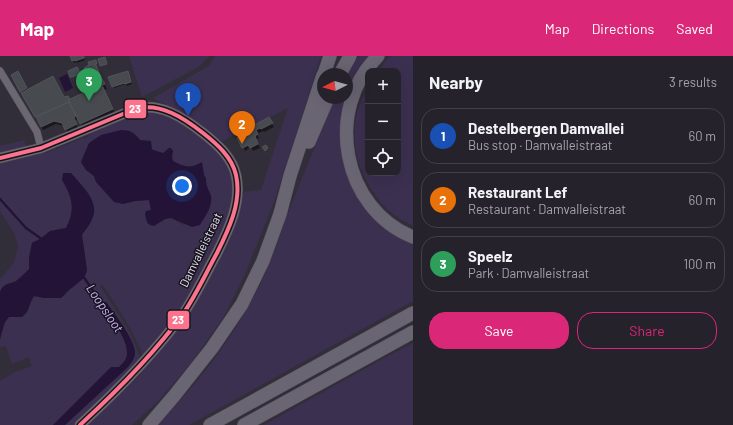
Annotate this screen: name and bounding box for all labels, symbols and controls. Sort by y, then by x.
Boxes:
text: Map [20,17,54,40]
text: Map [545,20,570,37]
text: Directions [592,20,654,37]
text: Saved [676,20,713,37]
pin: 3 [76,68,102,101]
north arrow [317,68,353,104]
map controls [365,68,401,176]
button: + [365,68,401,104]
text: Nearby [429,72,483,92]
text: 3 results [669,74,717,90]
pin: 1 [175,83,201,116]
line badge: 23 [124,99,147,119]
text: 23 [129,102,141,115]
button: − [365,104,401,140]
pin: 2 [229,111,255,144]
text: Destelbergen Damvallei [468,119,624,137]
text: 1 [441,128,445,144]
text: 60 m [689,128,716,144]
text: Bus stop · Damvalleistraat [468,137,613,153]
button: locate [365,140,401,176]
your location [172,176,192,196]
text: Restaurant Lef [468,183,567,201]
text: 2 [439,192,447,208]
text: 60 m [689,192,716,208]
text: Restaurant · Damvalleistraat [468,201,626,217]
street label: Damvalleistraat [176,210,224,289]
text: Speelz [468,247,512,265]
text: 3 [439,256,447,272]
text: 100 m [683,256,716,272]
text: Park · Damvalleistraat [468,265,589,281]
water label: Loopsloot [83,281,127,336]
line badge: 23 [167,310,190,330]
button: Save [429,312,569,349]
button: Share [577,312,717,349]
text: 23 [172,313,184,326]

